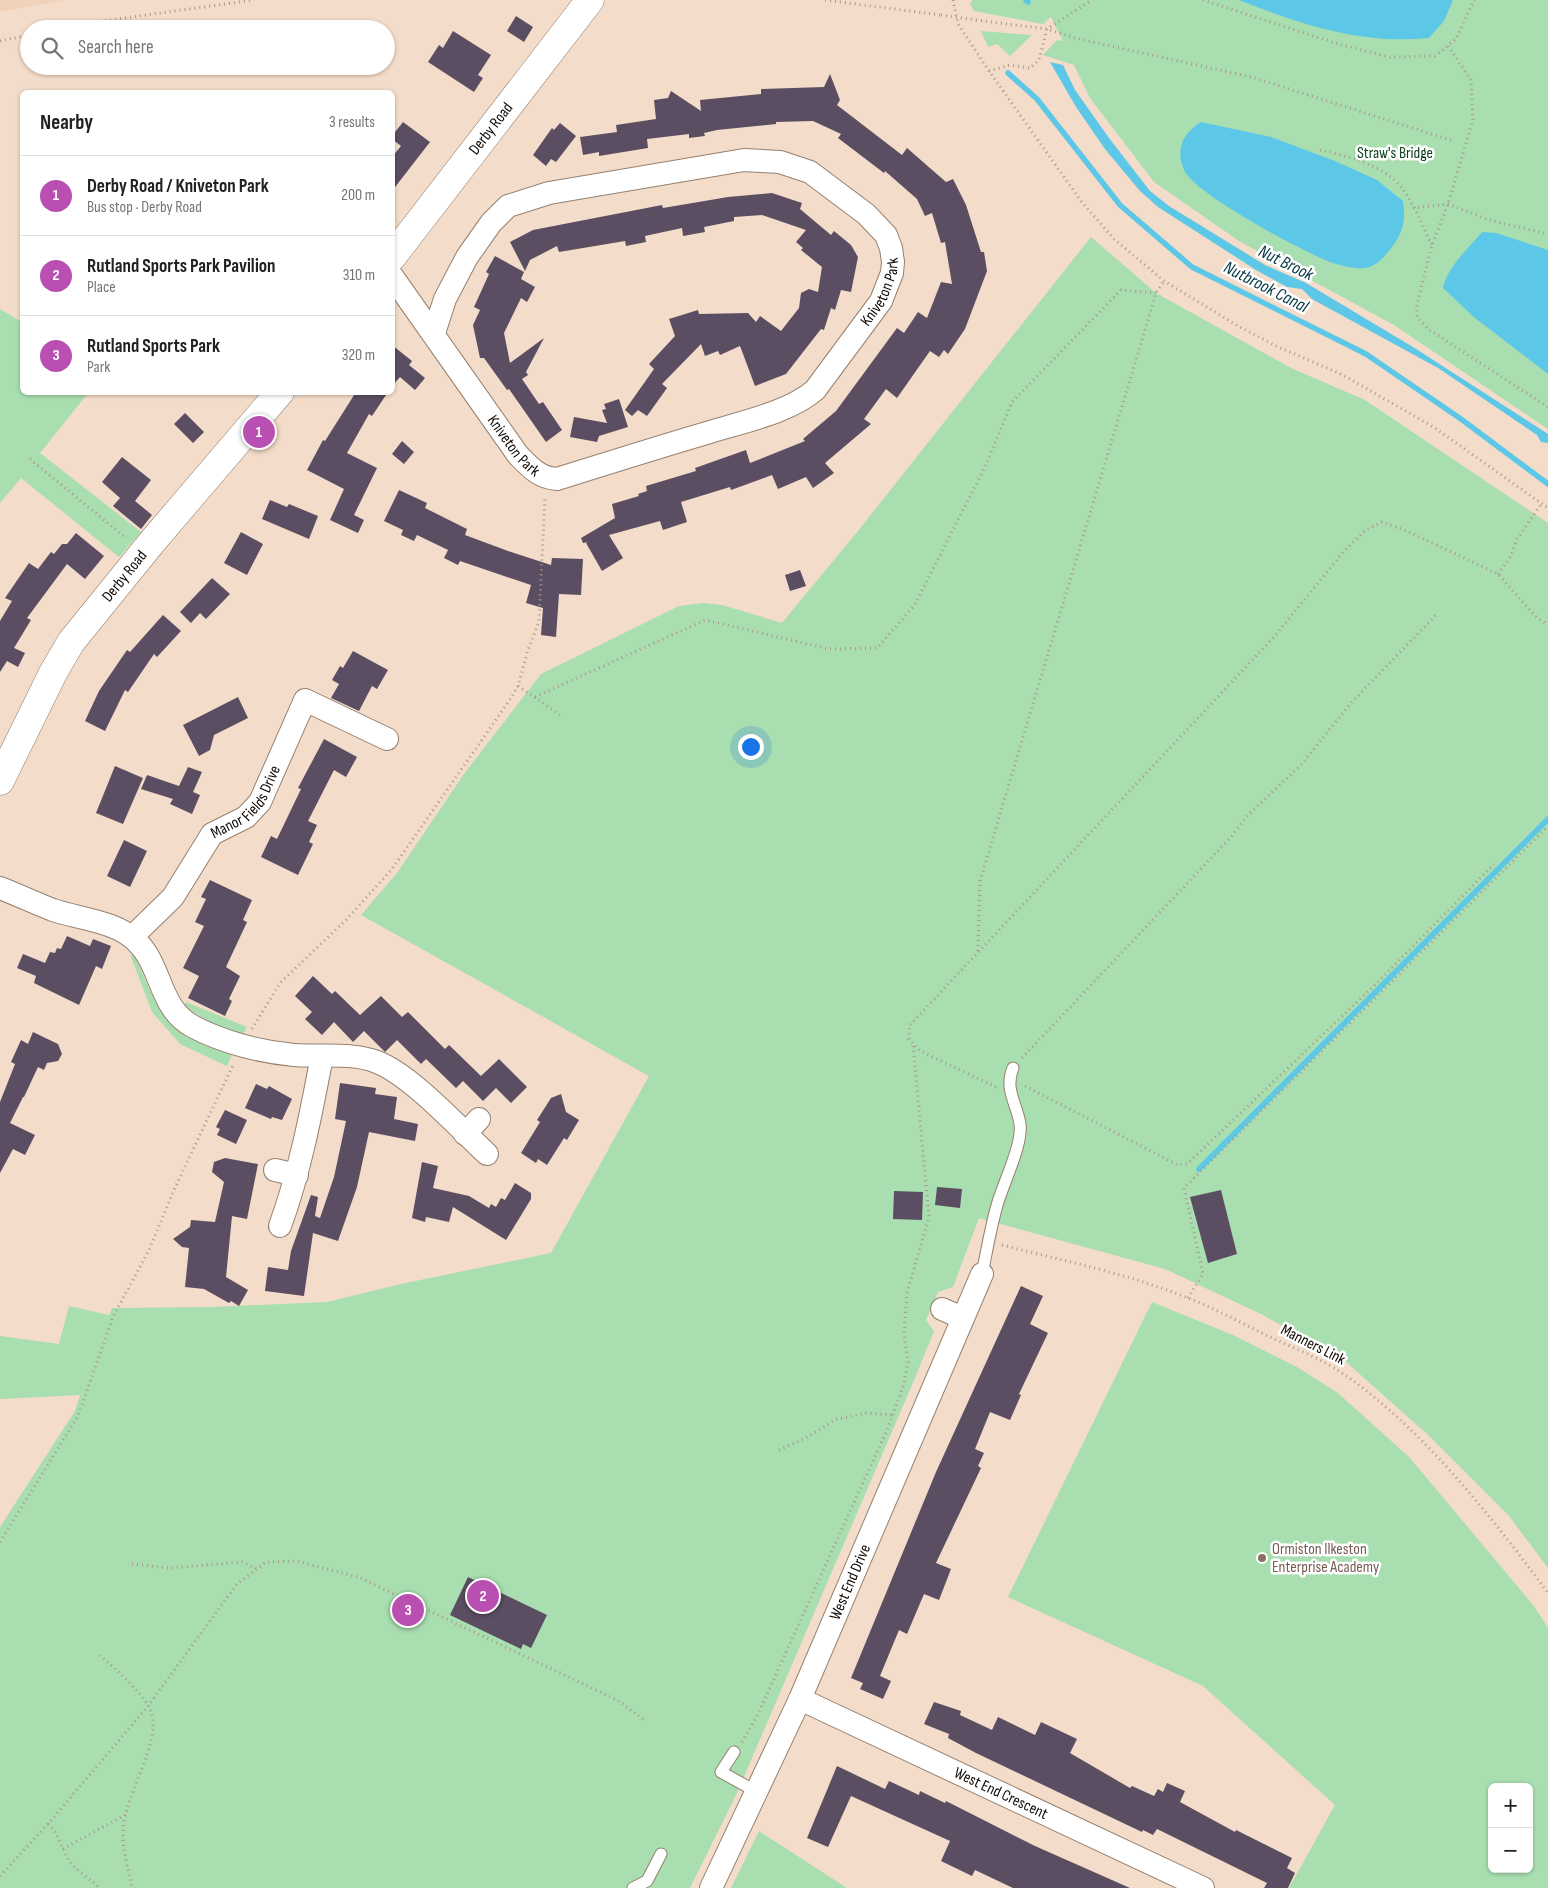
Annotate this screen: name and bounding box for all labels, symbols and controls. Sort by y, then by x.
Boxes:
search box [20,20,395,75]
icon: search [38,34,66,62]
text: Search here [78,36,154,59]
street label: Derby Road [465,99,517,159]
text: Nearby [40,110,93,135]
text: 3 results [329,113,375,132]
park label: Straw's Bridge [1357,144,1433,163]
text: Derby Road / Kniveton Park [87,175,269,198]
text: 1 [53,186,59,205]
text: 200 m [341,186,375,205]
text: Bus stop · Derby Road [87,198,202,217]
water label: Nut Brook [1255,241,1318,286]
text: Rutland Sports Park Pavilion [87,255,276,278]
street label: Kniveton Park [856,257,903,330]
water label: Nutbrook Canal [1220,257,1312,318]
text: 2 [52,266,60,285]
text: 310 m [343,266,375,285]
text: Place [87,278,116,297]
text: Rutland Sports Park [87,335,220,358]
text: 3 [52,346,60,365]
text: 320 m [342,346,375,365]
text: Park [87,358,110,377]
street label: Kniveton Park [483,411,544,481]
pin: 1 [243,413,275,451]
street label: Derby Road [98,546,151,606]
your location [738,734,764,760]
street label: Manor Fields Drive [207,762,284,843]
street label: Manners Link [1277,1321,1349,1369]
place label: Ormiston Ilkeston Enterprise Academy [1272,1540,1379,1577]
street label: West End Drive [825,1541,875,1623]
marker: Ormiston Ilkeston Enterprise Academy [1256,1552,1268,1564]
pin: 2 [467,1577,499,1615]
pin: 3 [392,1591,424,1629]
street label: West End Crescent [951,1763,1051,1823]
map controls [1488,1783,1533,1873]
button: + [1488,1783,1533,1828]
button: − [1488,1828,1533,1873]

